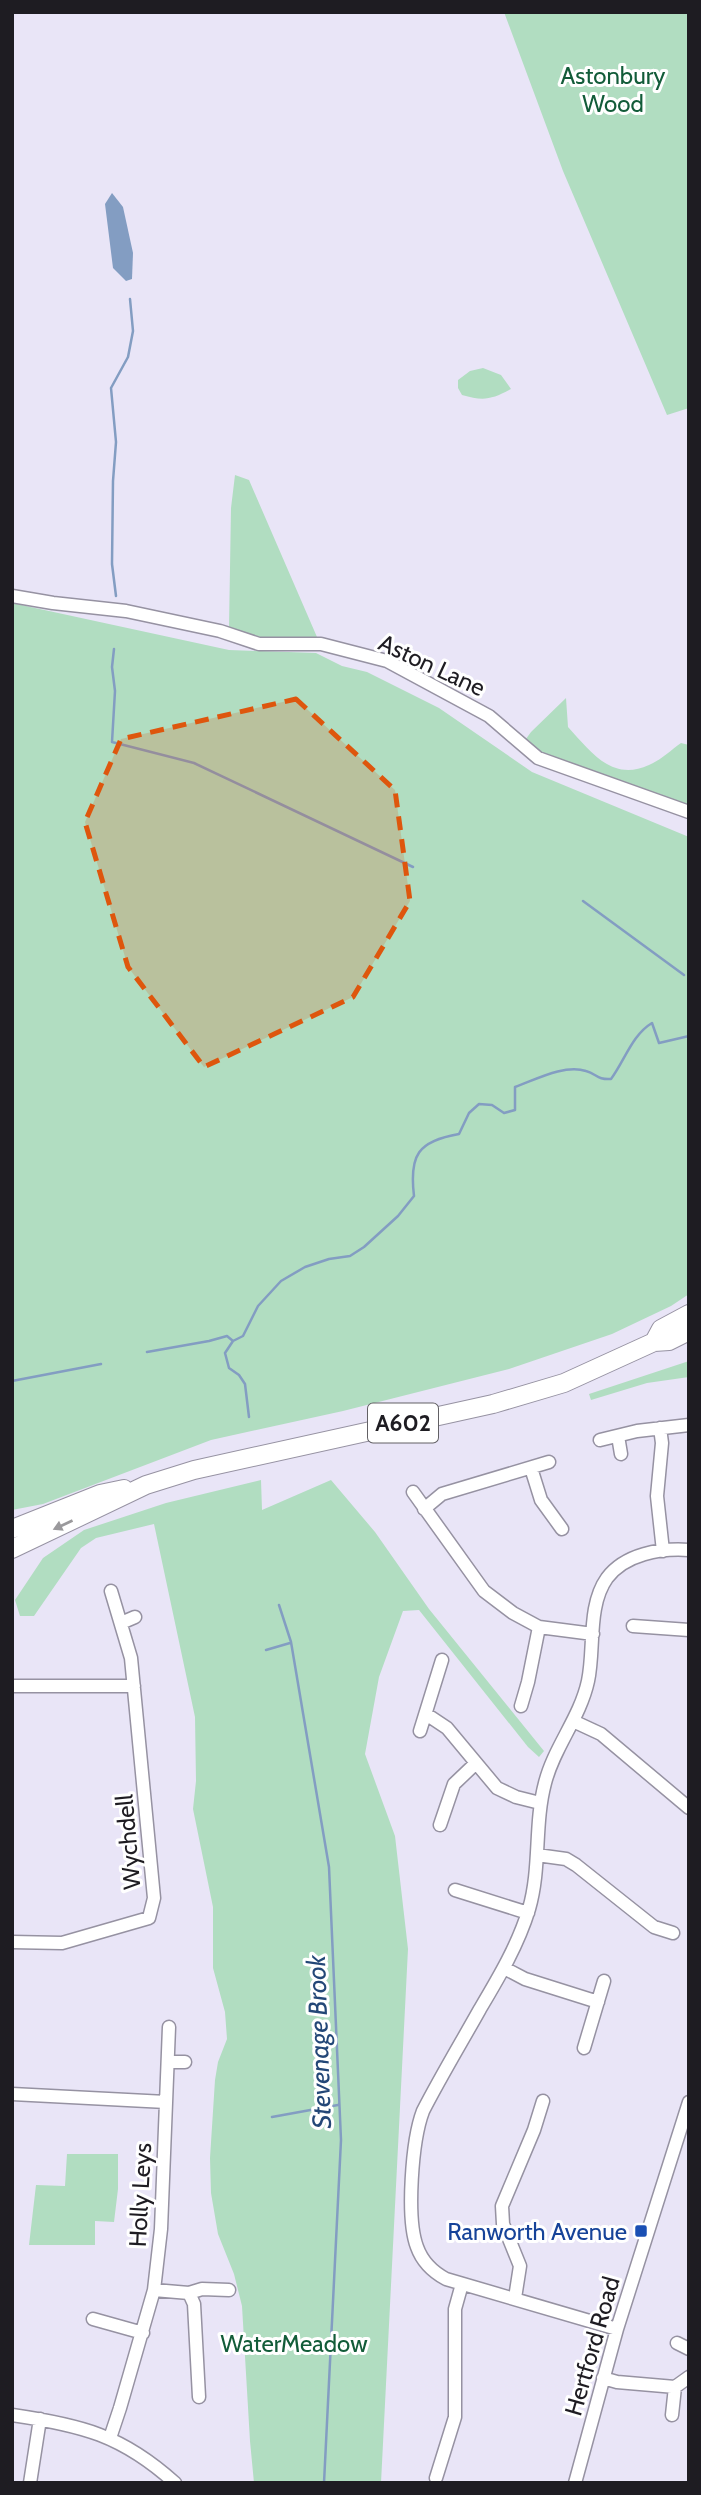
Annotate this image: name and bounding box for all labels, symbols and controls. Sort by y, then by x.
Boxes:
park label: Astonbury Wood [561,61,665,118]
street label: Aston Lane [374,628,490,702]
road number: A602 [368,1404,438,1442]
one-way arrow [53,1519,73,1531]
street label: Wychdell [109,1793,147,1891]
water label: Stevenage Brook [300,1954,338,2129]
street label: Holly Leys [123,2142,157,2248]
place label: Ranworth Avenue [447,2217,627,2246]
marker: Ranworth Avenue [633,2223,649,2239]
street label: Hertford Road [558,2273,626,2419]
park label: WaterMeadow [220,2329,368,2358]

